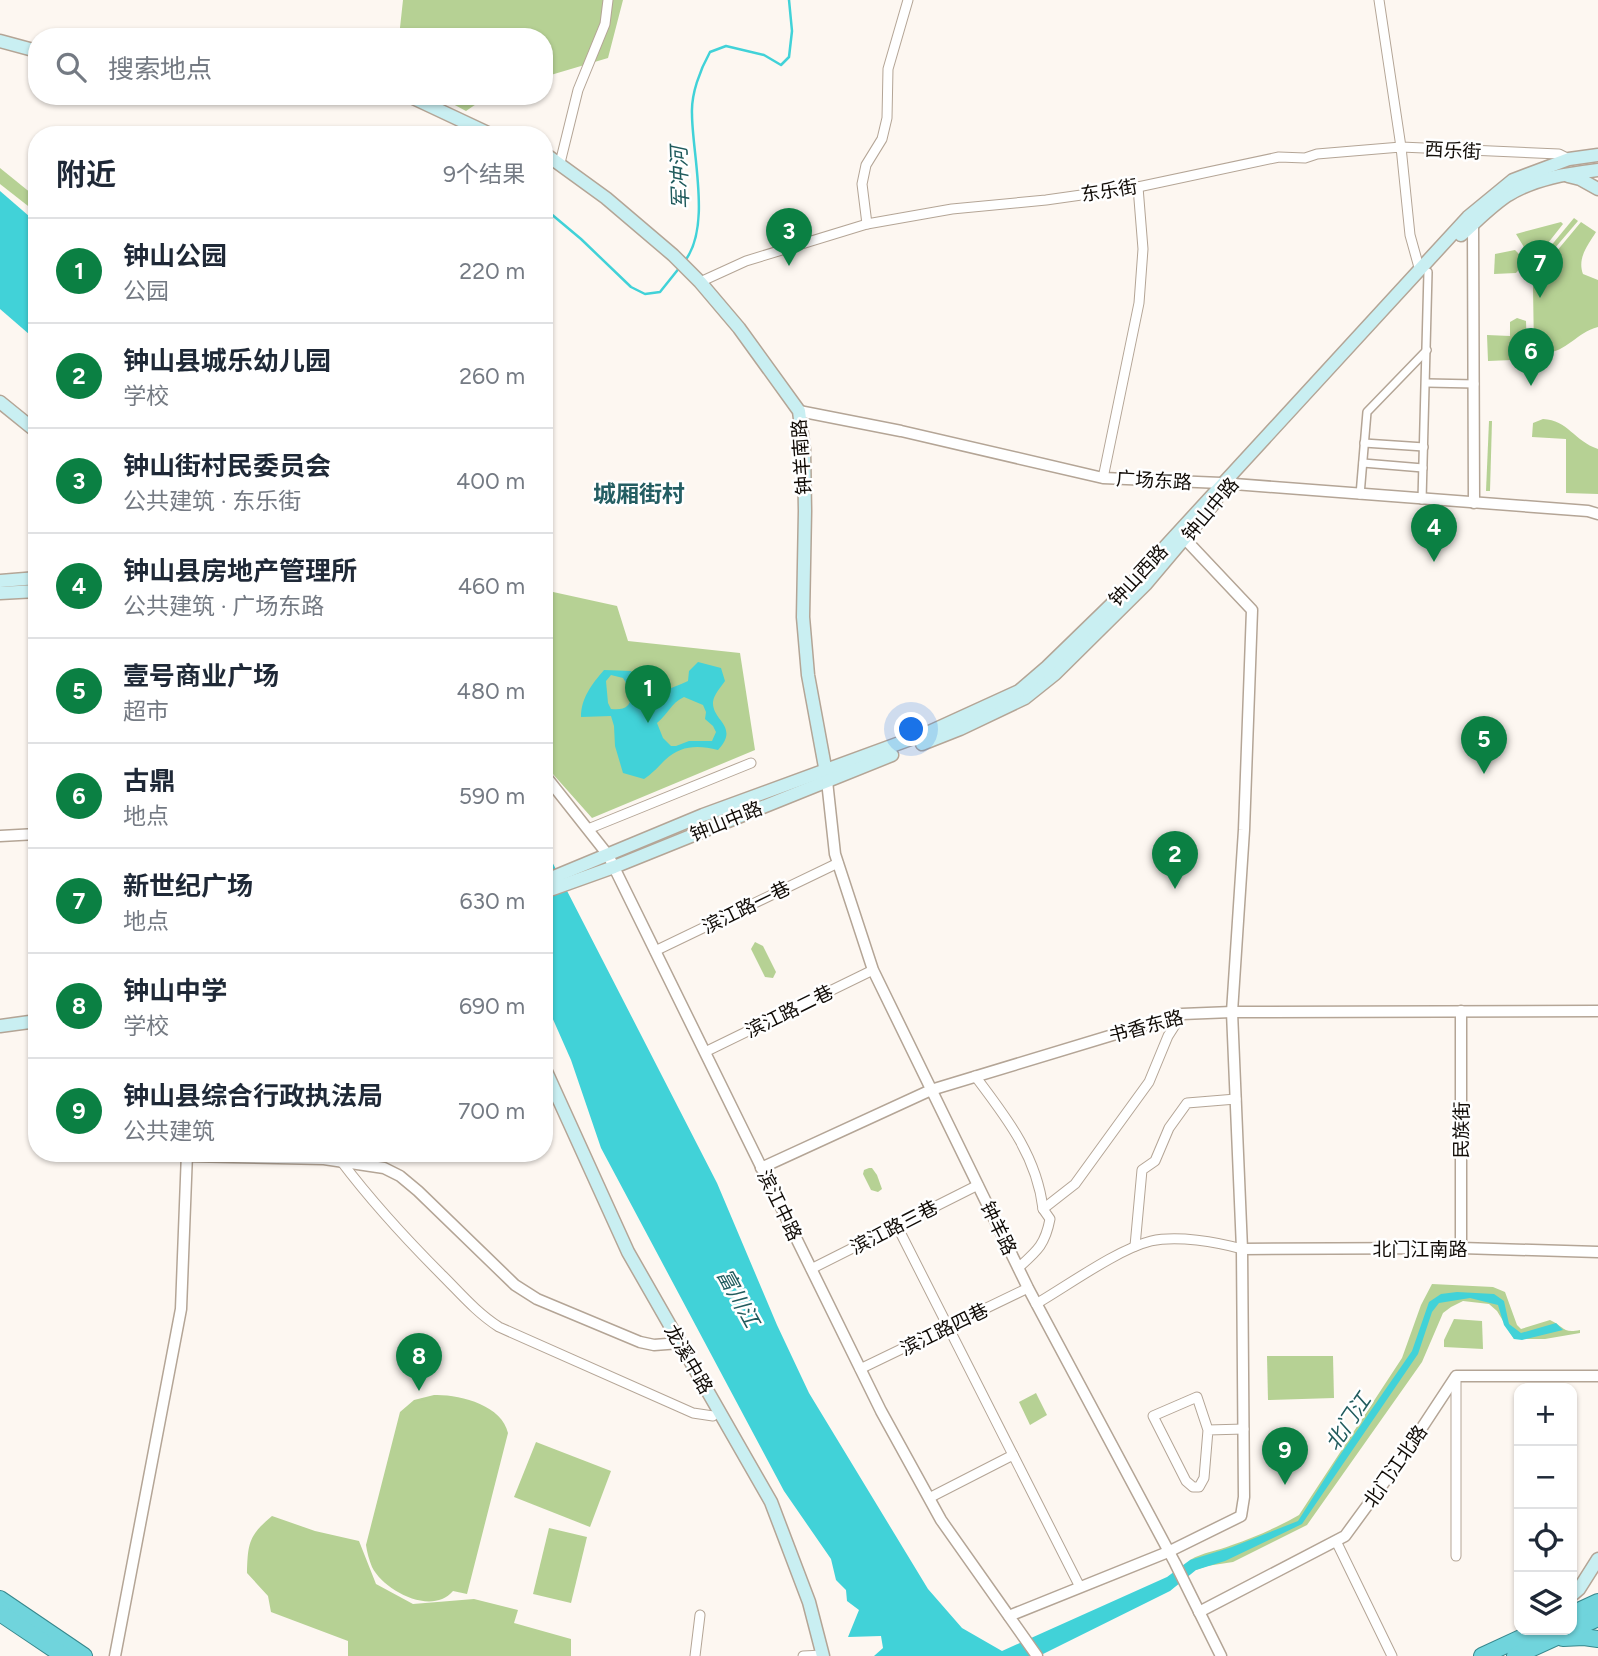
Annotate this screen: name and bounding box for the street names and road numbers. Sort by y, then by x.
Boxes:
street label: 西乐街 [1424,138,1482,163]
street label: 东乐街 [1079,175,1139,206]
street label: 钟羊南路 [787,418,816,496]
street label: 广场东路 [1115,467,1193,494]
street label: 钟山中路 [1177,473,1244,546]
street label: 钟山西路 [1104,540,1173,611]
street label: 钟山中路 [687,797,766,846]
street label: 滨江路一巷 [698,876,794,939]
street label: 滨江路二巷 [741,980,837,1043]
street label: 书香东路 [1106,1006,1186,1047]
street label: 民族街 [1450,1101,1473,1159]
street label: 滨江中路 [753,1166,807,1244]
street label: 滨江路三巷 [847,1196,942,1259]
street label: 钟羊路 [976,1198,1021,1259]
street label: 北门江南路 [1372,1238,1468,1261]
street label: 滨江路四巷 [896,1298,992,1361]
street label: 龙溪中路 [660,1321,718,1398]
street label: 北门江北路 [1359,1421,1432,1512]

